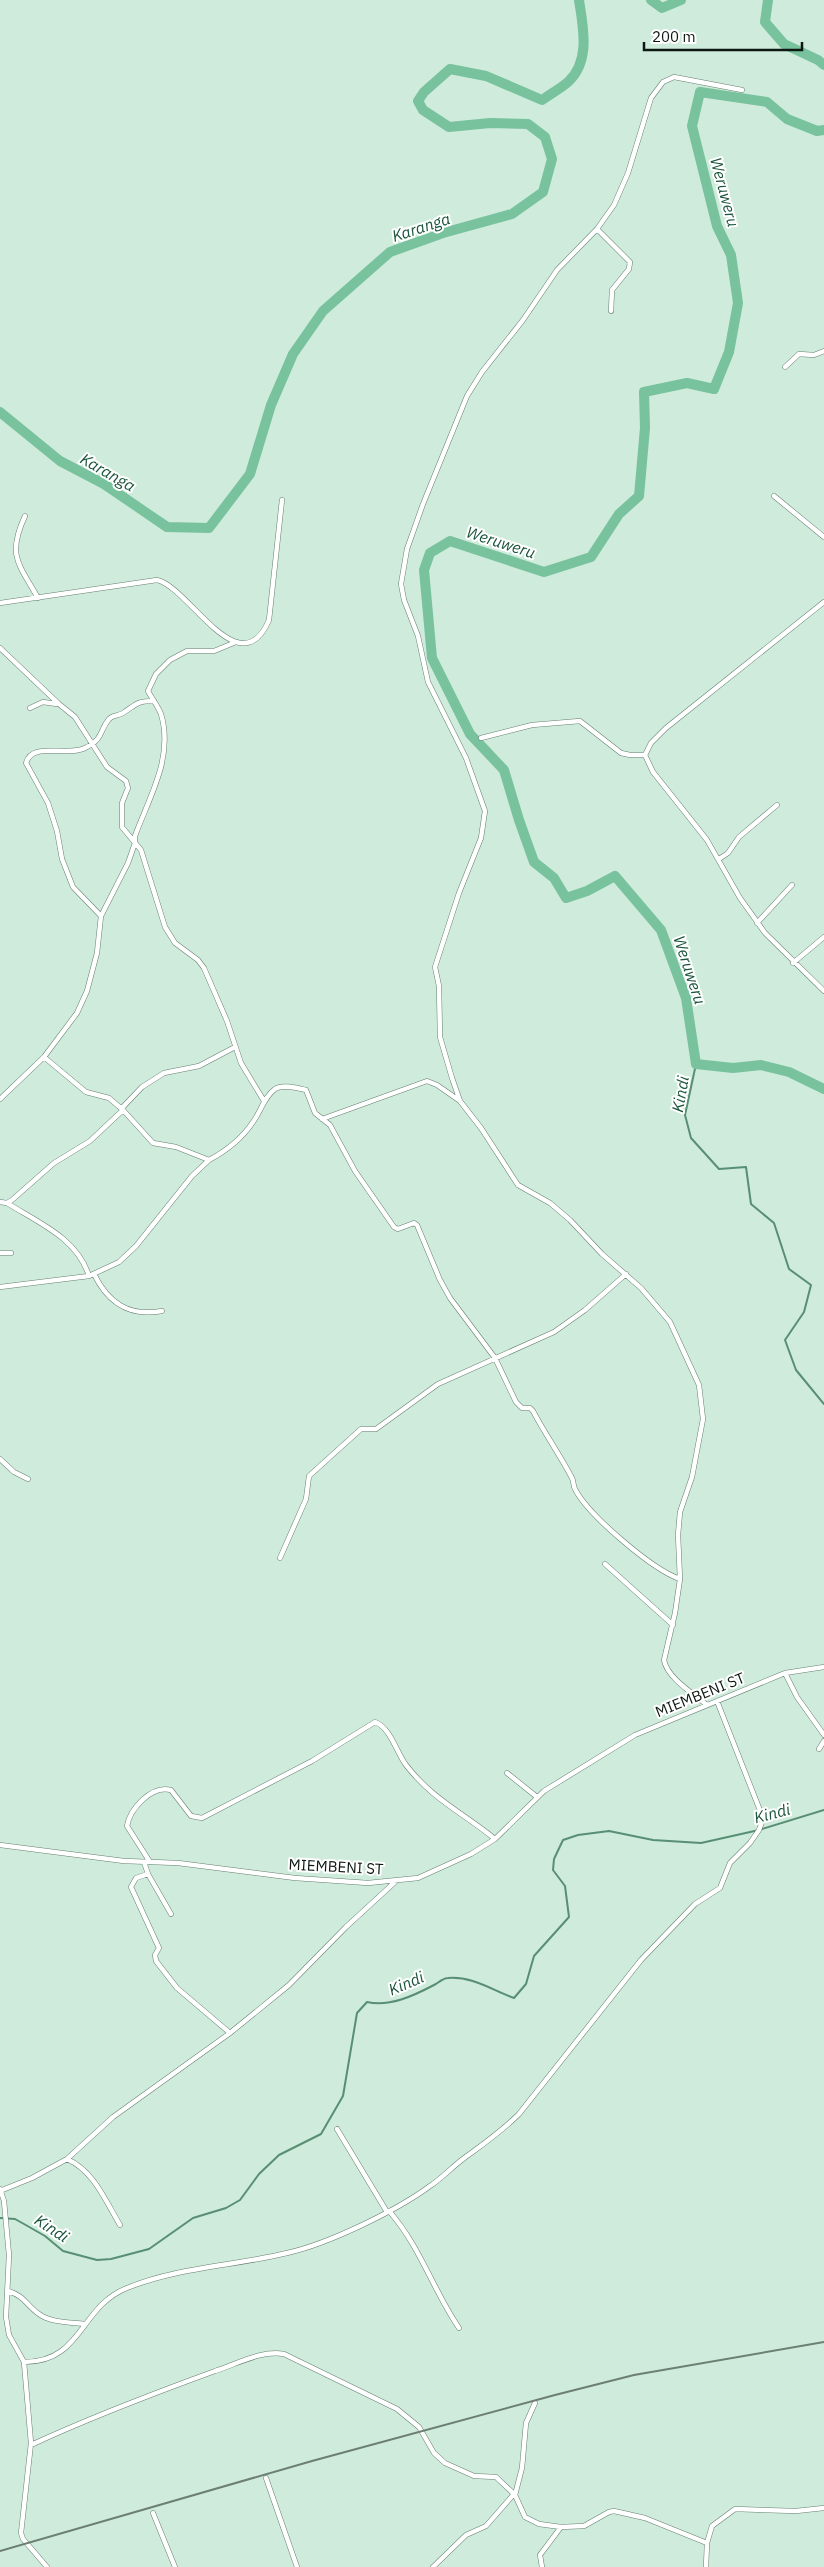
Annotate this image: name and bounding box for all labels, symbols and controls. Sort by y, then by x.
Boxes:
scale bar [644,20,802,52]
text: 200 m [652,27,696,46]
water label: Weruweru [706,155,744,229]
water label: Karanga [389,208,453,246]
water label: Karanga [77,448,139,496]
water label: Weruweru [464,522,538,562]
water label: Weruweru [670,933,710,1007]
water label: Kindi [667,1073,693,1114]
street label: MIEMBENI ST [652,1668,748,1721]
water label: Kindi [752,1798,793,1827]
street label: MIEMBENI ST [288,1855,384,1878]
water label: Kindi [385,1966,427,1999]
water label: Kindi [31,2210,73,2247]

